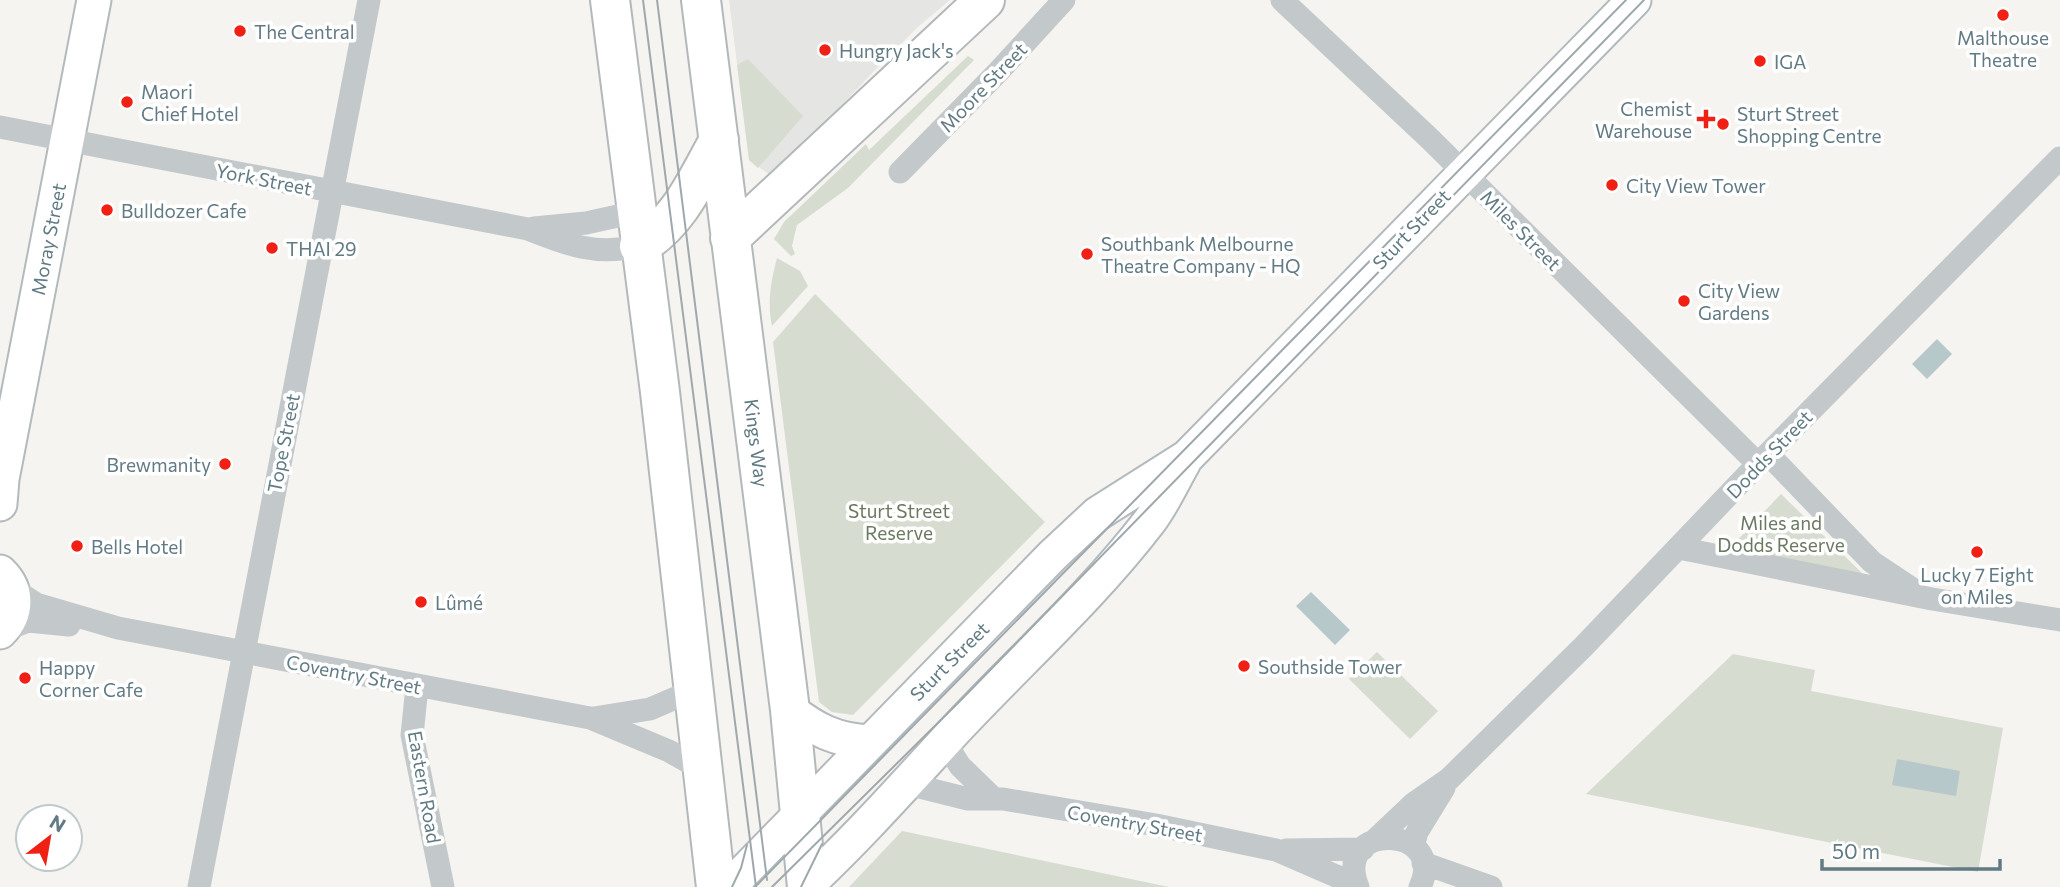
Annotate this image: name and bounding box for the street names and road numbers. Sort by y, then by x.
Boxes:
street label: Moore Street [935,37,1032,137]
street label: York Street [214,158,314,200]
street label: Moray Street [26,181,70,297]
street label: Sturt Street [1367,184,1455,274]
street label: Miles Street [1476,185,1566,275]
street label: Tope Street [262,391,304,495]
street label: Kings Way [740,397,774,489]
street label: Dodds Street [1721,405,1817,503]
street label: Sturt Street [905,617,993,705]
street label: Coventry Street [285,650,424,698]
street label: Eastern Road [404,729,446,845]
street label: Coventry Street [1066,800,1205,846]

